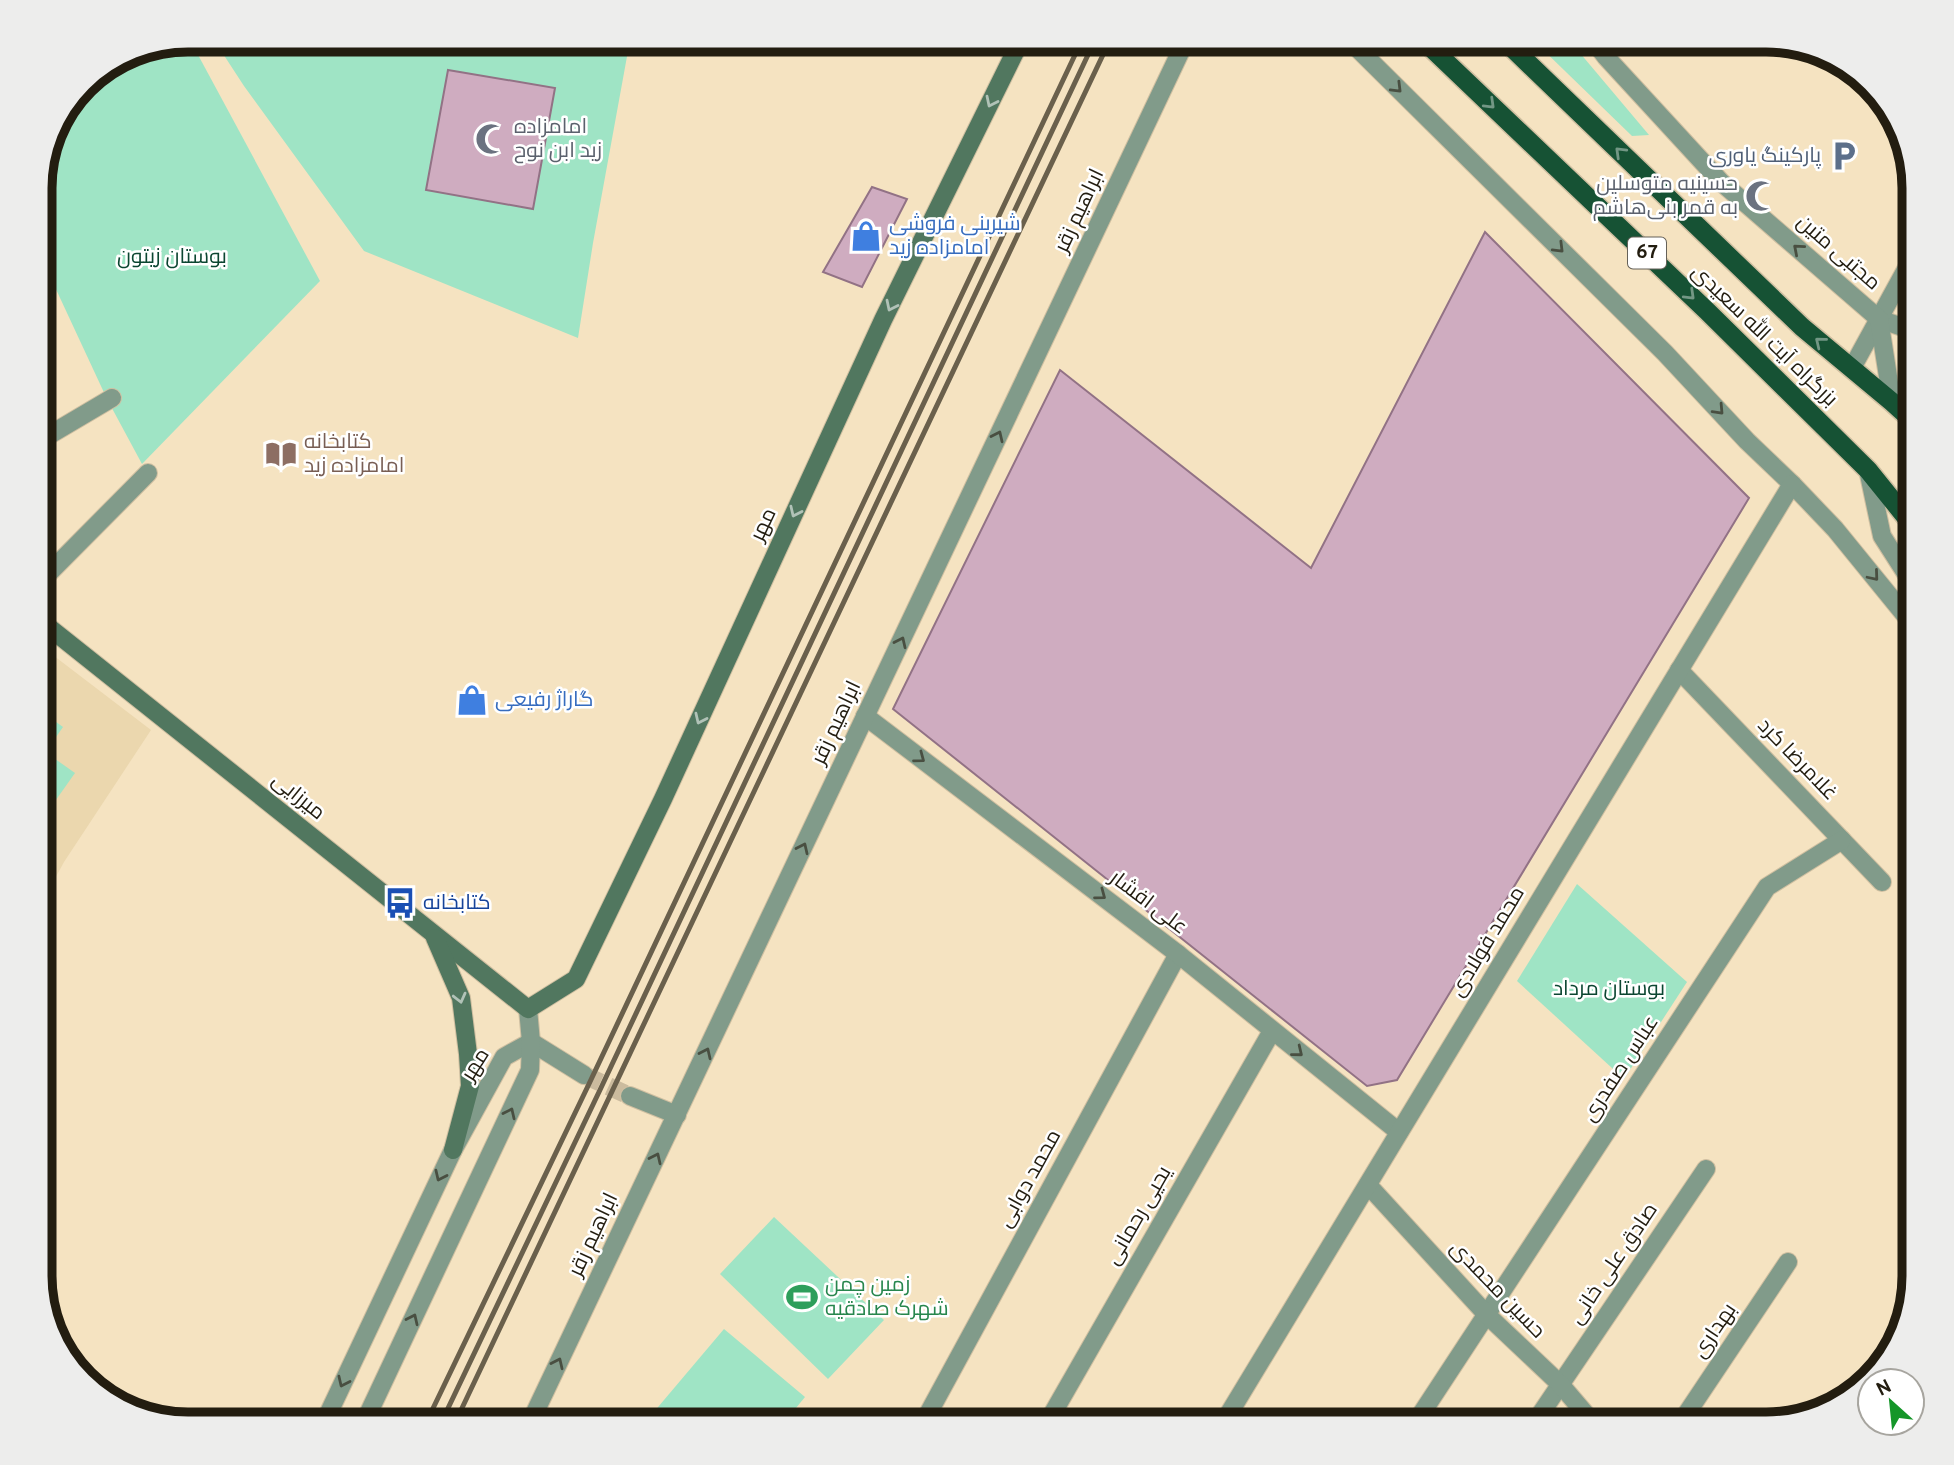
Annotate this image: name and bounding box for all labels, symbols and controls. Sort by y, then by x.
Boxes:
one-way arrow [1389,80,1402,93]
one-way arrow [985,95,999,107]
one-way arrow [1482,96,1495,109]
place label: امامزاده زید ابن نوح [514,114,602,165]
mosque icon: امامزاده زید ابن نوح [474,122,508,156]
parking icon: پارکینگ یاوری [1827,139,1861,173]
place label: پارکینگ یاوری [1709,143,1821,170]
one-way arrow [1615,147,1628,160]
street label: ابراهیم زقر [1048,165,1111,258]
place label: حسینیه متوسلین به قمر بنی‌هاشم [1593,171,1738,222]
mosque icon: حسینیه متوسلین به قمر بنی‌هاشم [1744,179,1778,213]
street label: مجتبی متین [1790,209,1886,297]
place label: شیرینی فروشی امامزاده زید [889,211,1021,262]
shop icon: شیرینی فروشی امامزاده زید [849,219,883,253]
road number: 67 [1628,238,1666,268]
one-way arrow [1551,239,1564,252]
park label: بوستان زیتون [117,244,227,271]
one-way arrow [1793,245,1806,257]
street label: بزرگراه آیت الله سعیدی [1685,258,1844,413]
one-way arrow [1682,286,1695,299]
one-way arrow [885,299,899,311]
one-way arrow [1816,338,1829,350]
one-way arrow [1710,402,1723,415]
place label: کتابخانه امامزاده زید [304,429,404,480]
one-way arrow [990,431,1004,444]
library icon: کتابخانه امامزاده زید [264,437,298,471]
street label: مهر [744,504,783,547]
one-way arrow [789,505,803,517]
one-way arrow [1866,568,1878,581]
one-way arrow [892,637,906,649]
street label: ابراهیم زقر [805,677,868,770]
shop icon: گاراژ رفیعی [455,683,489,717]
place label: گاراژ رفیعی [495,687,593,714]
one-way arrow [694,712,708,724]
street label: غلامرضا کرد [1751,713,1843,807]
one-way arrow [912,749,924,762]
street label: میرزایی [266,767,330,827]
one-way arrow [795,842,809,855]
street label: علی افشار [1103,864,1192,941]
street label: محمد فولادی [1445,882,1531,1002]
bus stop icon: کتابخانه [383,886,417,920]
one-way arrow [1093,887,1105,900]
place label: کتابخانه [423,890,491,917]
park label: بوستان مرداد [1553,976,1665,1003]
one-way arrow [452,991,466,1003]
street label: عباس صفدری [1577,1011,1665,1127]
one-way arrow [1291,1043,1303,1056]
street label: مهر [455,1044,496,1087]
one-way arrow [697,1048,711,1060]
one-way arrow [502,1108,516,1120]
street label: محمد دوابی [992,1125,1068,1233]
one-way arrow [648,1153,662,1165]
street label: یحیی رحمانی [1100,1161,1178,1270]
one-way arrow [435,1169,449,1181]
street label: ابراهیم زقر [562,1189,625,1282]
street label: صادق علی خانی [1563,1198,1665,1330]
street label: حسین محمدی [1444,1235,1550,1345]
place label: زمین چمن شهرک صادقیه [825,1272,949,1323]
sports icon: زمین چمن شهرک صادقیه [785,1280,819,1314]
street label: بهداری [1687,1298,1743,1364]
one-way arrow [404,1314,418,1326]
one-way arrow [550,1358,564,1370]
north arrow [1856,1367,1926,1437]
one-way arrow [337,1375,351,1387]
text: N [1873,1375,1896,1402]

